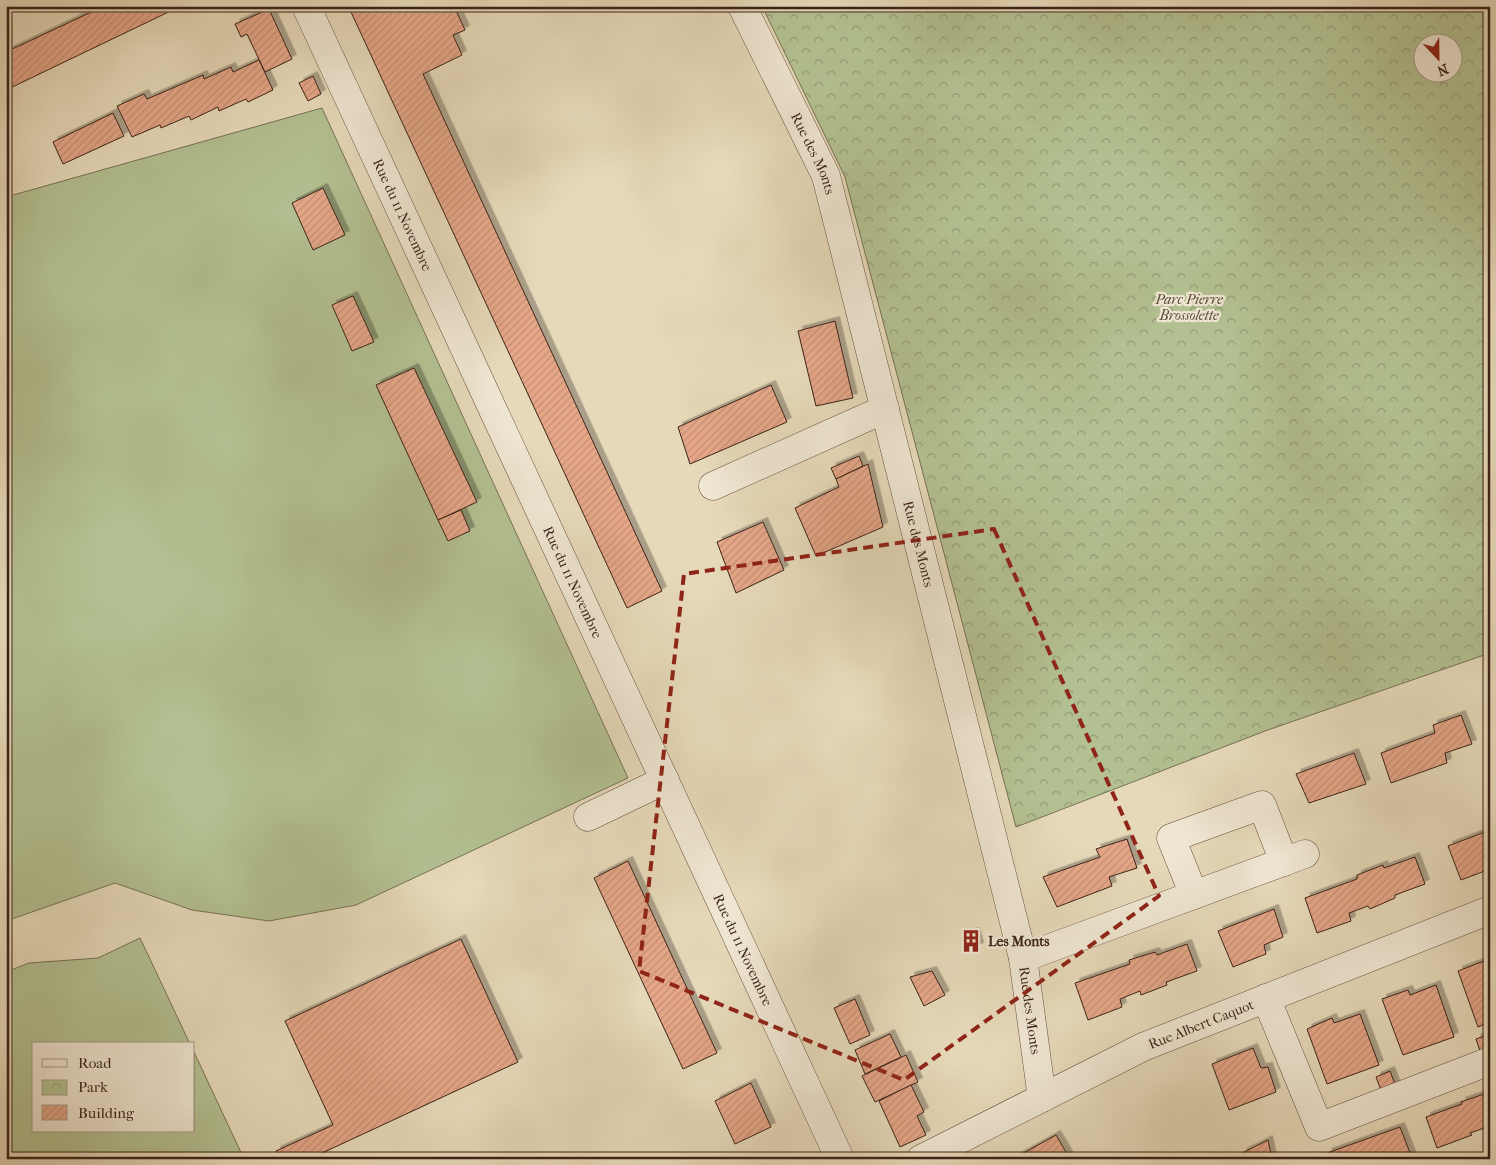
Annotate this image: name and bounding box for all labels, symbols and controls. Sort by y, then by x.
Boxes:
north arrow [1414,32,1464,82]
text: N [1434,60,1451,80]
street label: Rue des Monts [787,110,838,196]
street label: Rue du 11 Novembre [369,156,436,274]
park label: Parc Pierre Brossolette [1154,291,1223,324]
street label: Rue des Monts [899,499,937,589]
street label: Rue du 11 Novembre [539,524,606,641]
street label: Rue du 11 Novembre [709,891,776,1009]
building icon: Les Monts [958,928,984,954]
place label: Les Monts [988,933,1050,950]
street label: Rue des Monts [1015,966,1044,1055]
street label: Rue Albert Caquot [1146,996,1256,1053]
legend [32,1042,195,1132]
text: Road [78,1054,112,1072]
text: Park [78,1078,108,1096]
text: Building [78,1104,135,1122]

